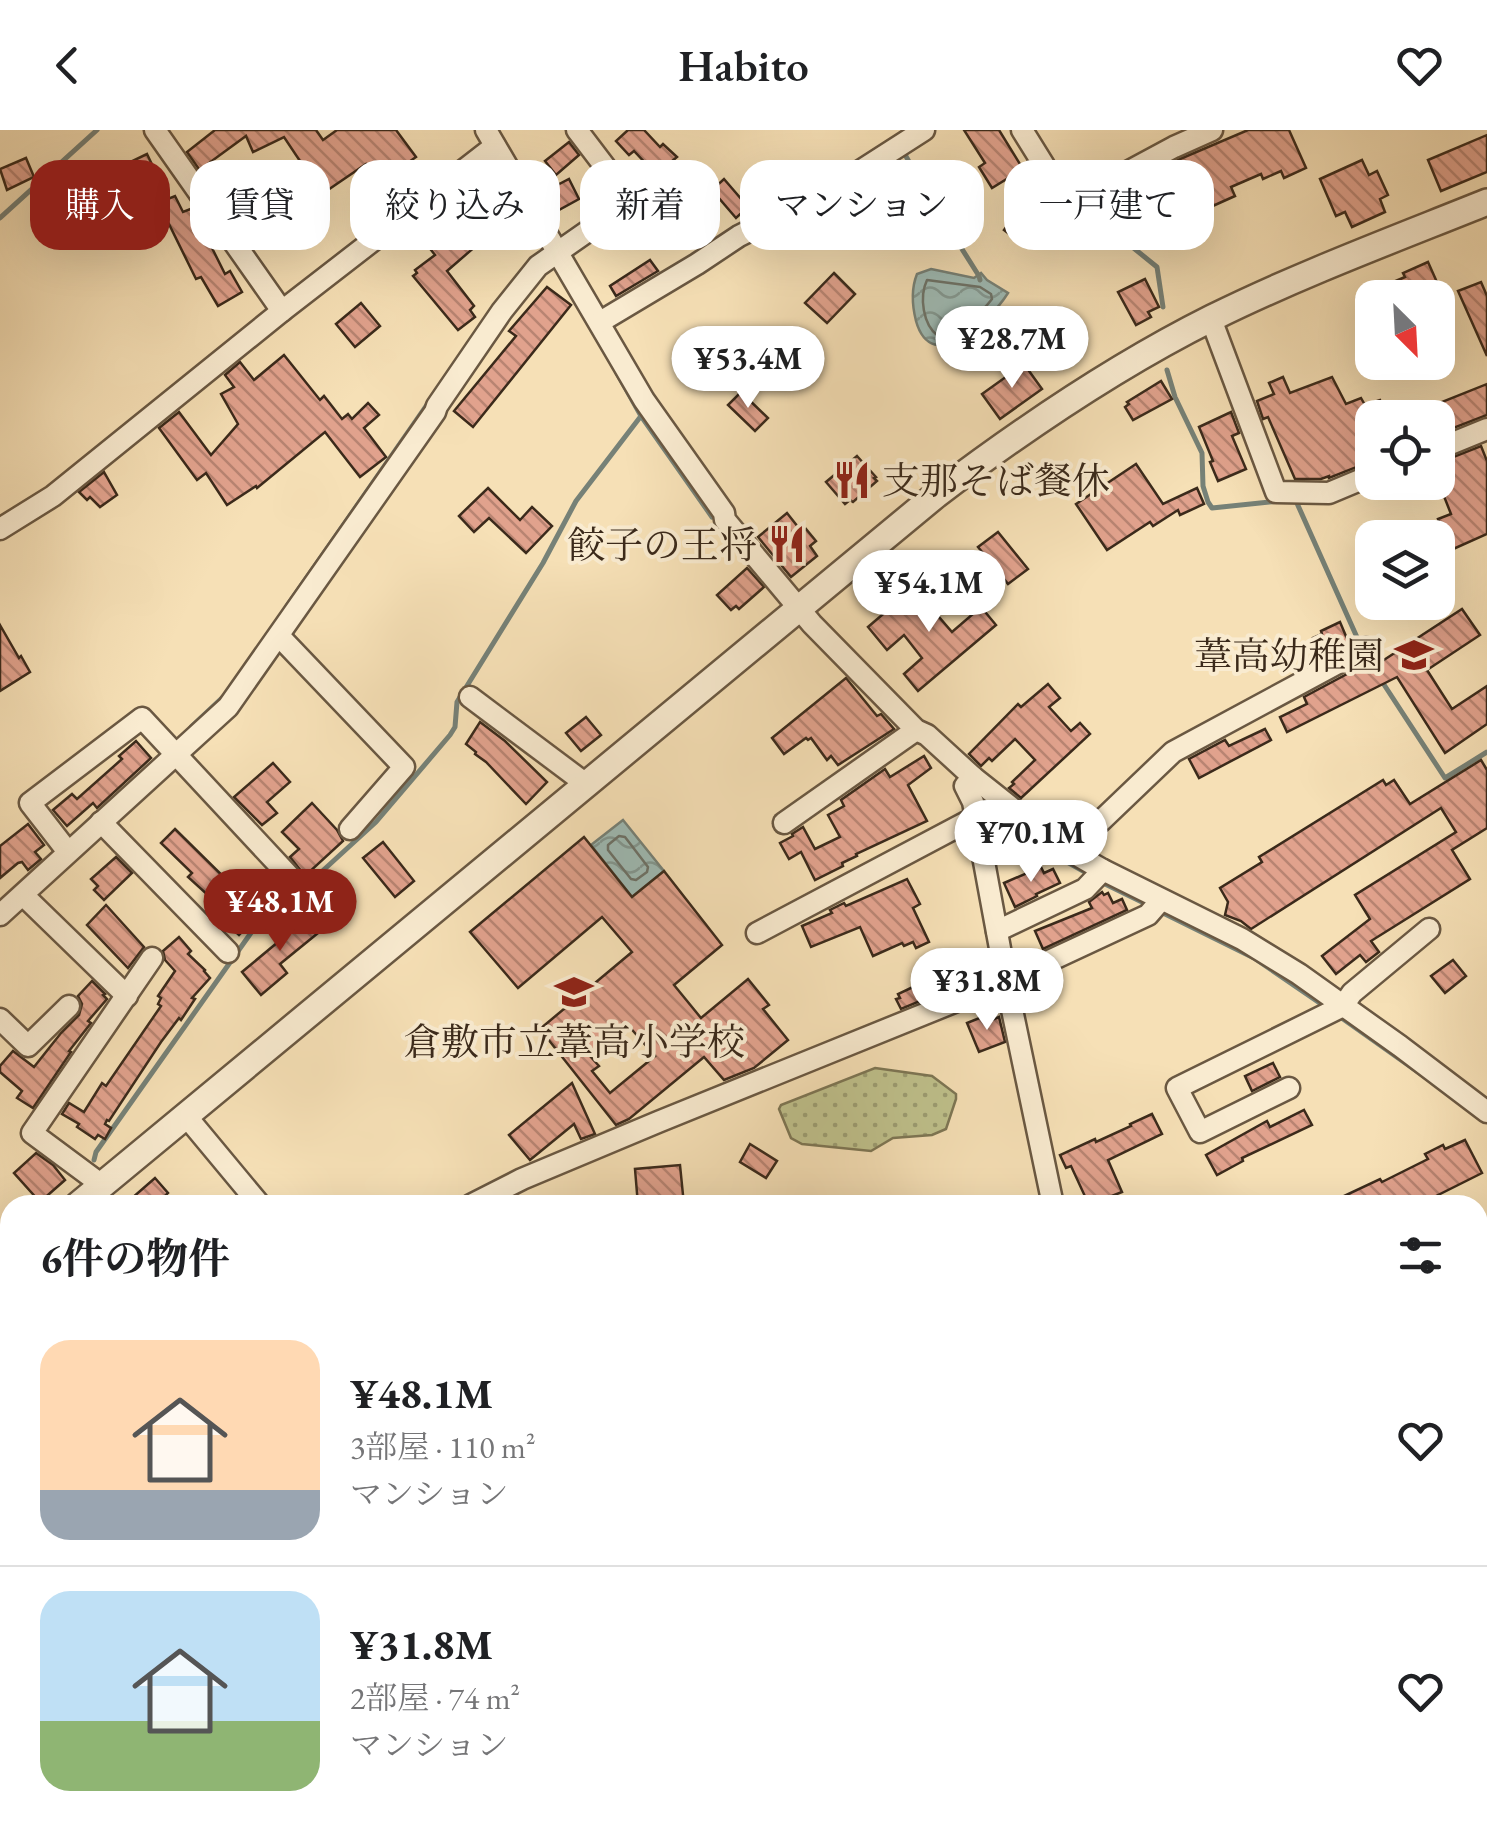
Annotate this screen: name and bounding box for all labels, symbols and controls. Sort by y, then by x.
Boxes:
text: Habito [678,36,809,94]
icon: back [40,38,95,93]
icon: heart [1392,38,1447,93]
chip: 購入 [30,160,170,250]
chip: 賃貸 [190,160,330,250]
chip: 絞り込み [350,160,560,250]
chip: 新着 [580,160,720,250]
chip: マンション [740,160,984,250]
chip: 一戸建て [1004,160,1214,250]
north arrow [1355,280,1455,380]
map controls [1355,280,1455,620]
pin: ¥28.7M [931,306,1093,391]
text: ¥28.7M [958,317,1066,359]
pin: ¥53.4M [667,326,829,411]
text: ¥53.4M [694,337,802,379]
button: locate [1355,400,1455,500]
place label: 支那そば餐休 [882,456,1110,505]
restaurant icon: 支那そば餐休 [831,459,873,501]
place label: 餃子の王将 [567,520,757,569]
button: layers [1355,520,1455,620]
restaurant icon: 餃子の王将 [766,523,808,565]
pin: ¥54.1M [848,550,1010,635]
text: ¥54.1M [875,561,983,603]
place label: 葦高幼稚園 [1194,631,1384,680]
school or university icon: 葦高幼稚園 [1393,634,1435,676]
pin: ¥70.1M [950,800,1112,885]
text: ¥70.1M [977,811,1085,853]
pin: ¥48.1M [199,869,361,954]
text: ¥48.1M [226,880,334,922]
pin: ¥31.8M [906,948,1068,1033]
text: ¥31.8M [933,959,1041,1001]
school or university icon: 倉敷市立葦高小学校 [553,971,595,1013]
place label: 倉敷市立葦高小学校 [403,1017,745,1066]
icon: filters [1393,1228,1448,1283]
text: 6件の物件 [40,1231,230,1286]
text: ¥48.1M [350,1366,493,1421]
icon: home [120,1380,240,1500]
icon: heart [1393,1413,1448,1468]
text: 3部屋 · 110 m² [350,1426,536,1468]
text: マンション [350,1473,509,1515]
text: ¥31.8M [350,1617,493,1672]
icon: home [120,1631,240,1751]
icon: heart [1393,1664,1448,1719]
text: 2部屋 · 74 m² [350,1677,520,1719]
text: マンション [350,1724,509,1766]

